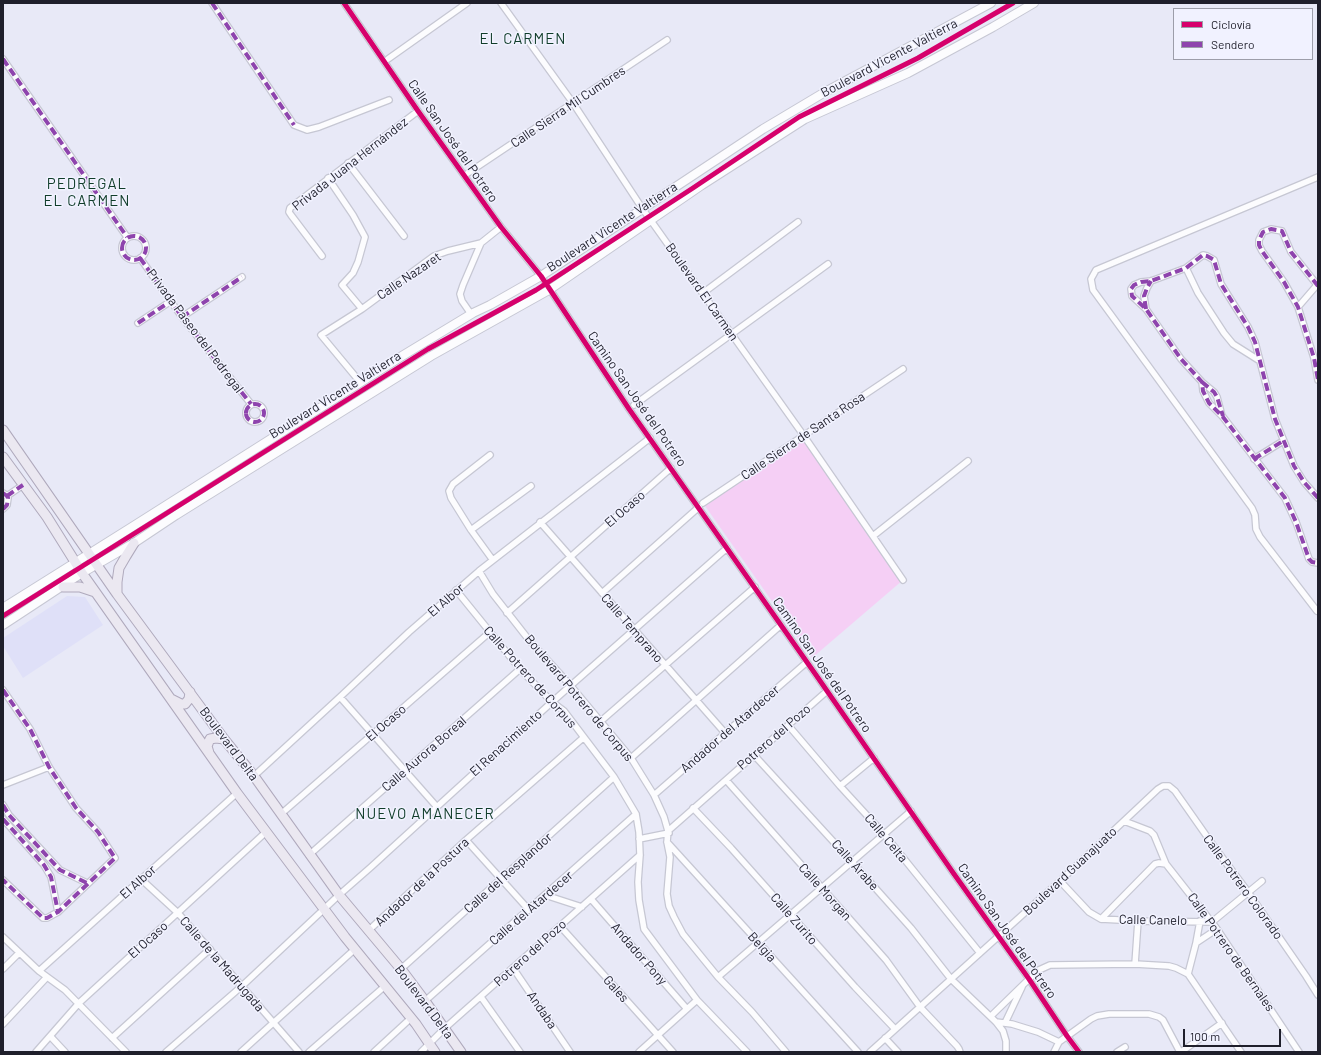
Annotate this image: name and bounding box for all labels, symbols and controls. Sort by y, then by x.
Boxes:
legend [1173,8,1313,60]
street label: Boulevard Vicente Valtierra [818,15,960,101]
text: Ciclovía [1211,17,1251,31]
district label: EL CARMEN [480,30,566,48]
text: Sendero [1211,37,1255,51]
street label: Calle Sierra Mil Cumbres [508,63,628,151]
street label: Calle San José del Potrero [405,77,501,205]
street label: Privada Juana Hernández [289,114,411,214]
district label: PEDREGAL EL CARMEN [44,175,130,210]
street label: Boulevard Vicente Valtierra [544,179,680,275]
street label: Boulevard El Carmen [662,240,742,344]
street label: Calle Nazaret [374,249,444,303]
street label: Privada Paseo del Pedregal [143,266,247,396]
street label: Camino San José del Potrero [584,328,690,470]
street label: Boulevard Vicente Valtierra [266,348,404,442]
street label: Calle Sierra de Santa Rosa [738,389,868,483]
street label: El Ocaso [602,487,648,531]
street label: El Albor [425,580,467,620]
street label: Calle Temprano [598,590,666,666]
street label: Camino San José del Potrero [769,594,875,736]
street label: Calle Potrero de Corpus [480,623,580,731]
street label: Boulevard Potrero de Corpus [521,631,637,765]
street label: Andador del Atardecer [677,682,783,776]
street label: El Ocaso [363,701,409,745]
street label: Potrero del Pozo [734,701,814,773]
street label: Boulevard Delta [196,704,262,784]
street label: El Renacimiento [467,707,545,779]
street label: Calle Aurora Boreal [379,713,469,795]
district label: NUEVO AMANECER [355,805,495,823]
street label: Calle Celta [861,810,911,866]
street label: Boulevard Guanajuato [1020,823,1120,919]
street label: Calle del Resplandor [461,829,555,917]
street label: Calle Potrero Colorado [1200,832,1286,942]
street label: Andador de la Postura [372,834,472,930]
street label: Calle Árabe [828,836,882,894]
street label: Calle Morgan [795,860,855,924]
street label: Camino San José del Potrero [954,860,1060,1002]
street label: El Albor [117,862,159,902]
street label: Calle del Atardecer [486,867,576,949]
street label: Calle Zurito [767,890,821,948]
street label: Calle Potrero de Bernales [1184,890,1278,1014]
street label: Calle Canelo [1119,912,1187,928]
street label: Calle de la Madrugada [176,913,268,1015]
street label: Potrero del Pozo [491,916,569,990]
street label: El Ocaso [125,918,171,962]
street label: Andador Pony [608,920,670,988]
street label: Belgia [744,929,780,965]
street label: Boulevard Delta [391,962,457,1042]
street label: Gales [600,972,632,1006]
street label: Andaba [524,988,560,1032]
scale bar [1185,1021,1283,1047]
text: 100 m [1190,1029,1220,1043]

